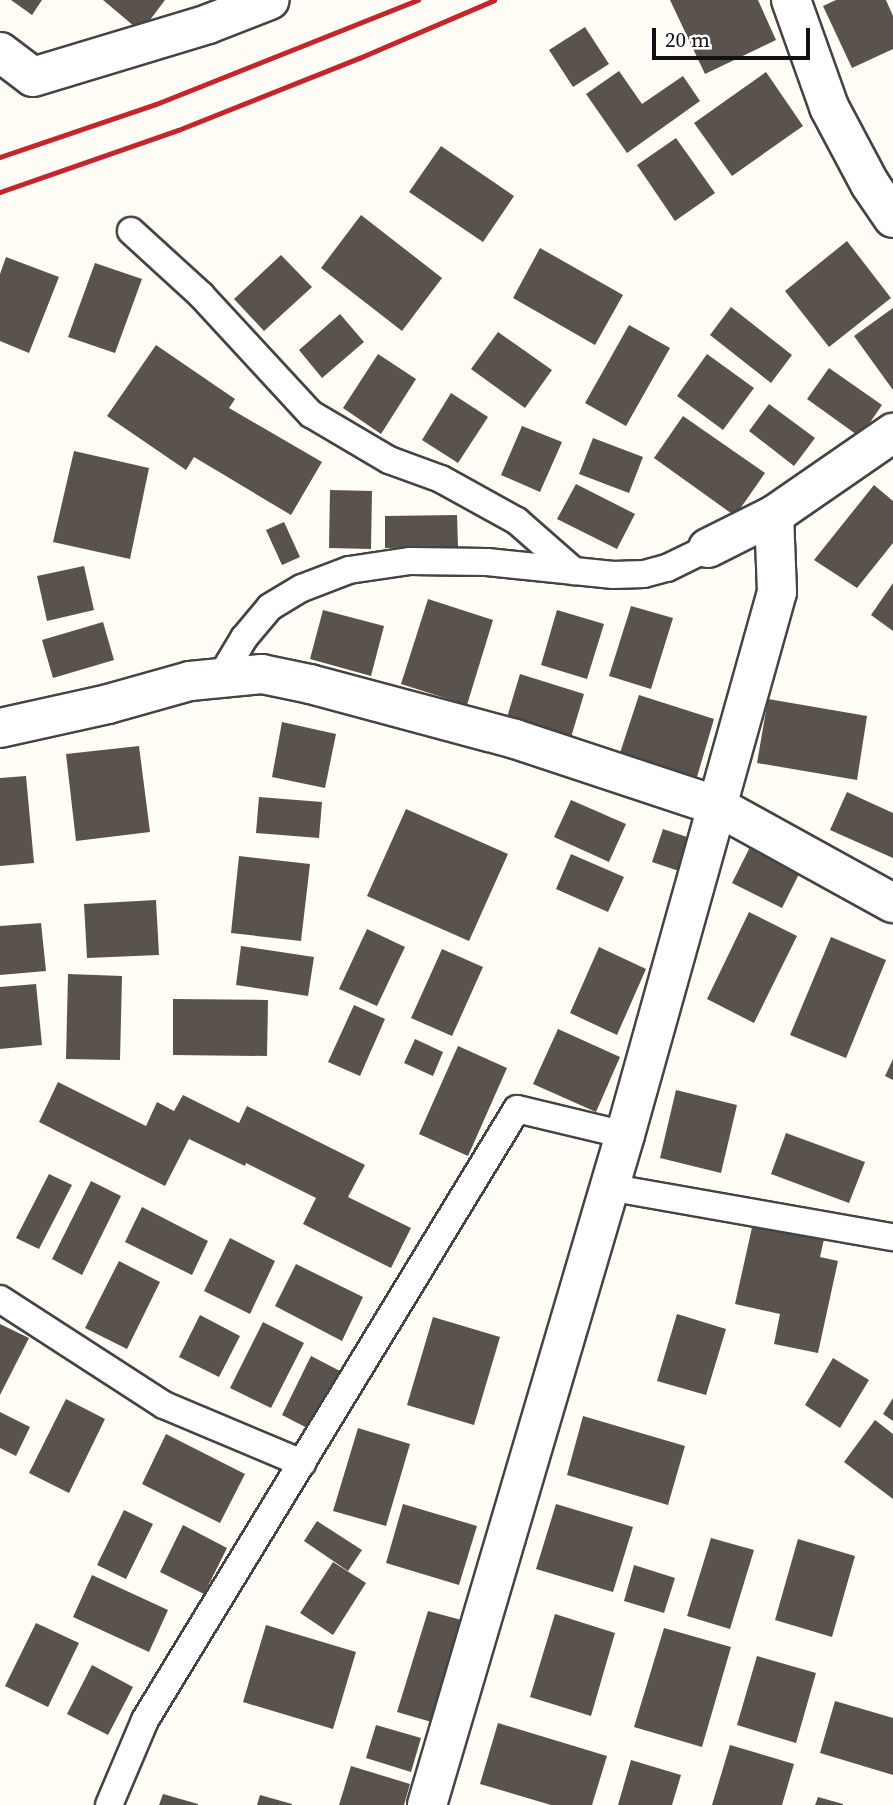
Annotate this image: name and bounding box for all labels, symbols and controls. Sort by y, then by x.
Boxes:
scale bar [655,14,812,58]
text: 20 m [665,25,710,54]

